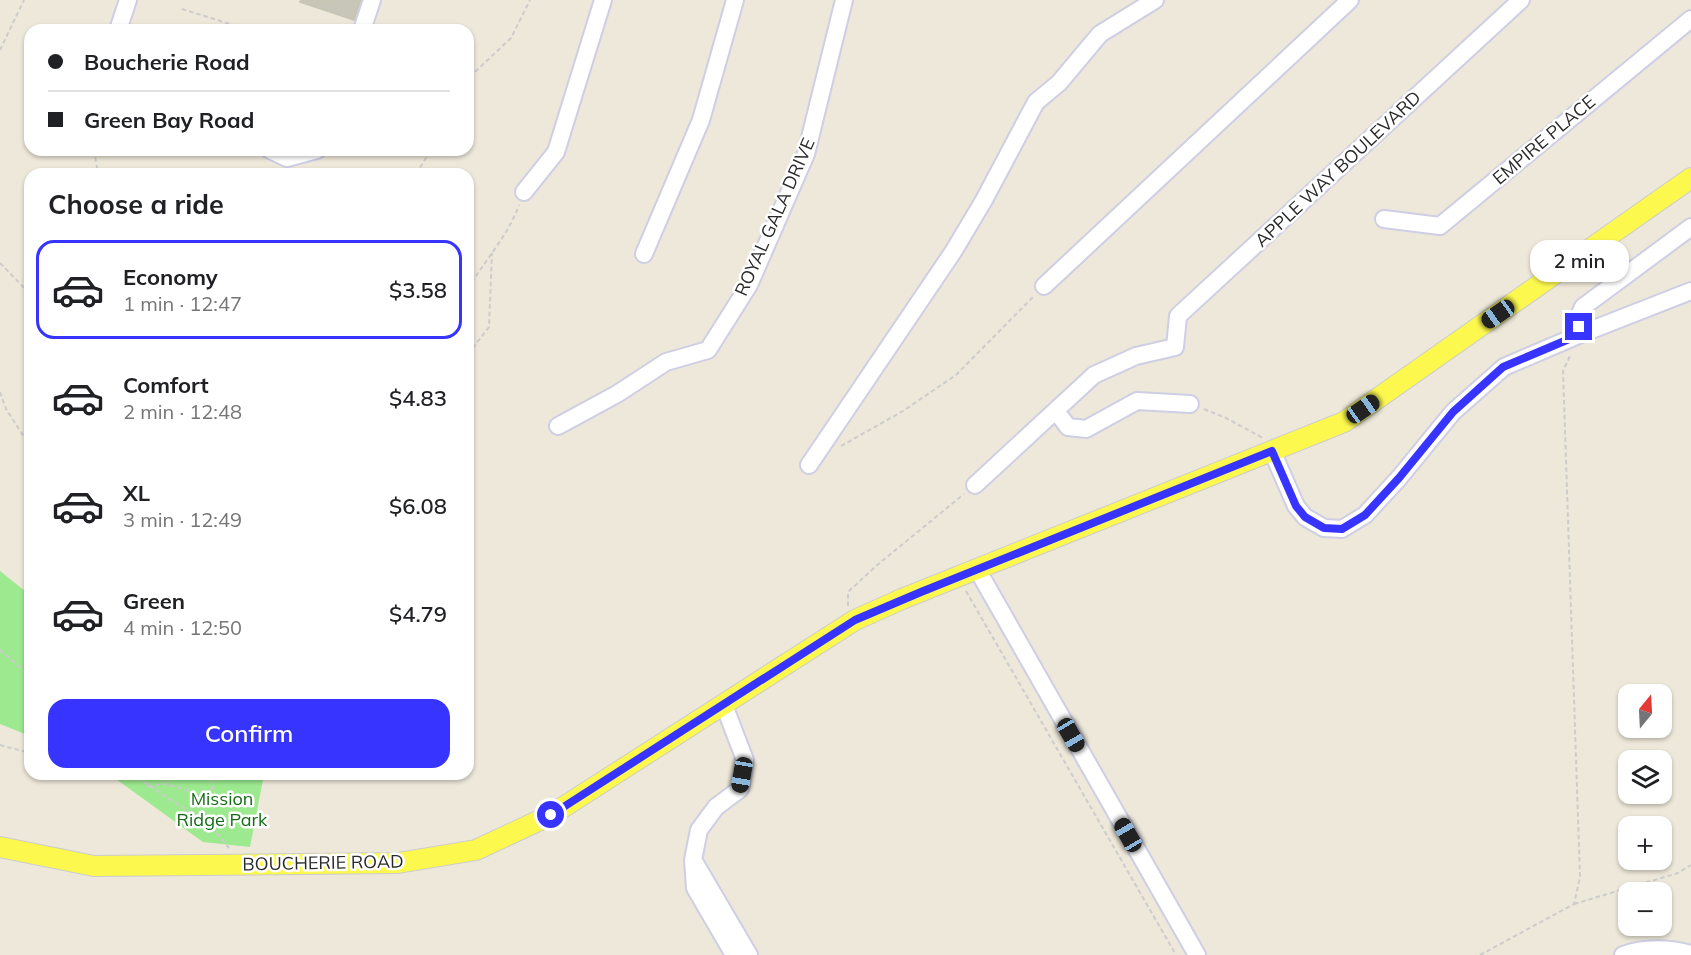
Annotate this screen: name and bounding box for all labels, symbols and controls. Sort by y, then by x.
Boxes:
text: Boucherie Road [84,48,250,76]
street label: APPLE WAY BOULEVARD [1250,86,1425,252]
street label: EMPIRE PLACE [1488,90,1600,189]
text: Green Bay Road [84,106,254,134]
street label: ROYAL GALA DRIVE [729,134,820,299]
text: Choose a ride [48,187,224,221]
callout: 2 min [1530,240,1628,282]
text: 2 min [1554,248,1605,273]
icon: car [51,263,105,317]
text: Economy [123,263,218,291]
text: $3.58 [389,276,447,304]
text: 1 min · 12:47 [123,291,242,316]
car [1478,296,1518,332]
route end [1565,313,1592,340]
icon: car [51,371,105,425]
text: Comfort [123,371,209,399]
text: $4.83 [389,384,447,412]
car [1343,391,1383,427]
text: 2 min · 12:48 [123,399,242,424]
icon: car [51,479,105,533]
text: XL [123,479,150,507]
text: $6.08 [389,492,447,520]
text: 3 min · 12:49 [123,507,242,532]
icon: car [51,587,105,641]
text: Green [123,587,185,615]
text: $4.79 [389,600,447,628]
text: 4 min · 12:50 [123,615,242,640]
north arrow [1618,684,1672,738]
map controls [1618,684,1672,936]
button: Confirm [48,699,450,768]
car [1054,715,1088,755]
button: layers [1618,750,1672,804]
car [730,756,754,794]
park label: Mission Ridge Park [177,787,268,831]
route start [537,801,564,828]
car [1111,815,1145,855]
button: + [1618,816,1672,870]
street label: BOUCHERIE ROAD [242,850,404,875]
button: − [1618,882,1672,936]

